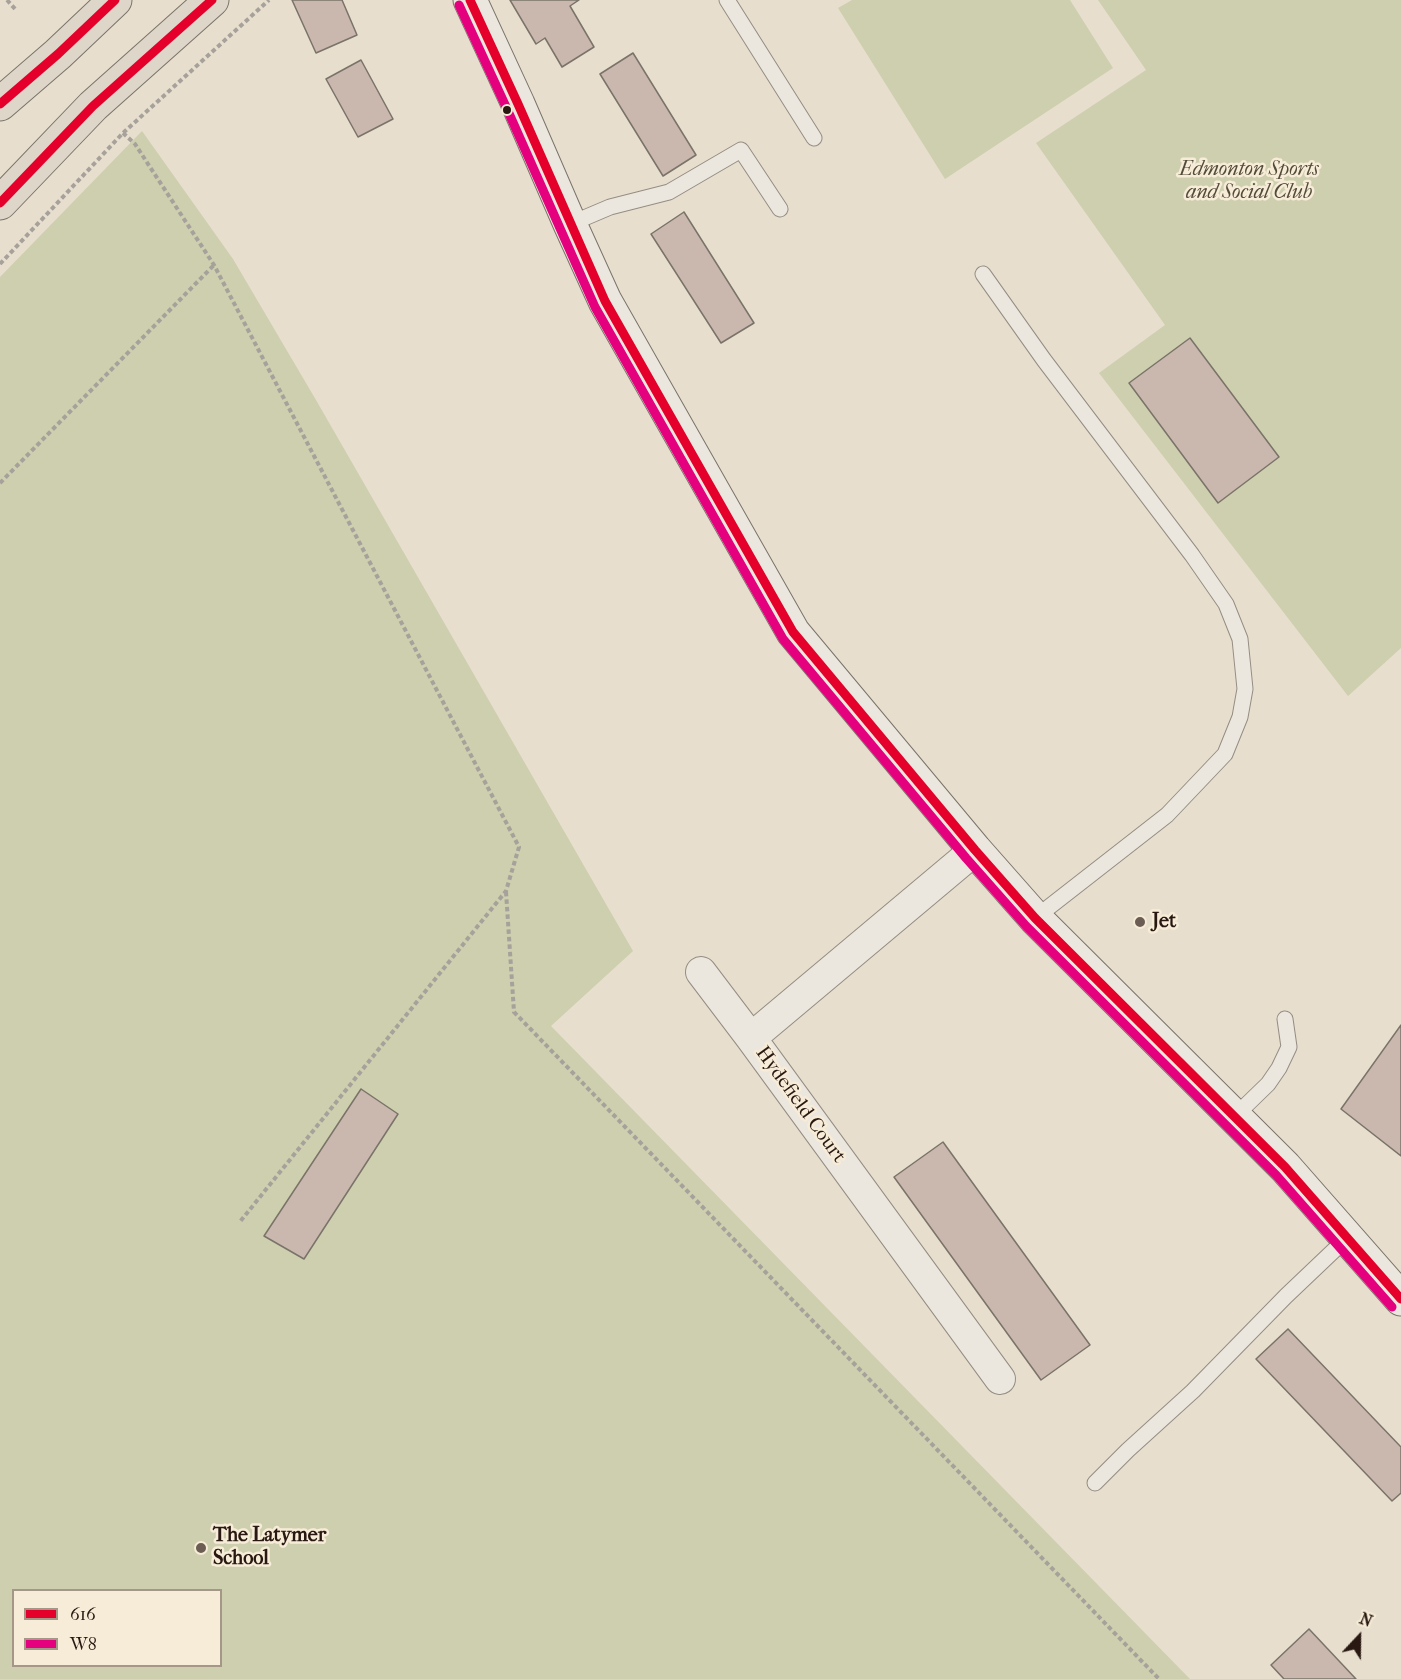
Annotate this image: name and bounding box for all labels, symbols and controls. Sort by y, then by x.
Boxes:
unlabelled marker [501,104,513,116]
park label: Edmonton Sports and Social Club [1179,158,1319,205]
place label: Jet [1152,910,1176,934]
marker: Jet [1133,915,1147,929]
street label: Hydefield Court [750,1042,850,1168]
place label: The Latymer School [213,1524,326,1571]
marker: The Latymer School [194,1541,208,1555]
legend [12,1589,222,1667]
text: 616 [70,1604,96,1625]
north arrow [1329,1607,1389,1667]
text: N [1357,1609,1375,1631]
text: W8 [70,1634,97,1655]

